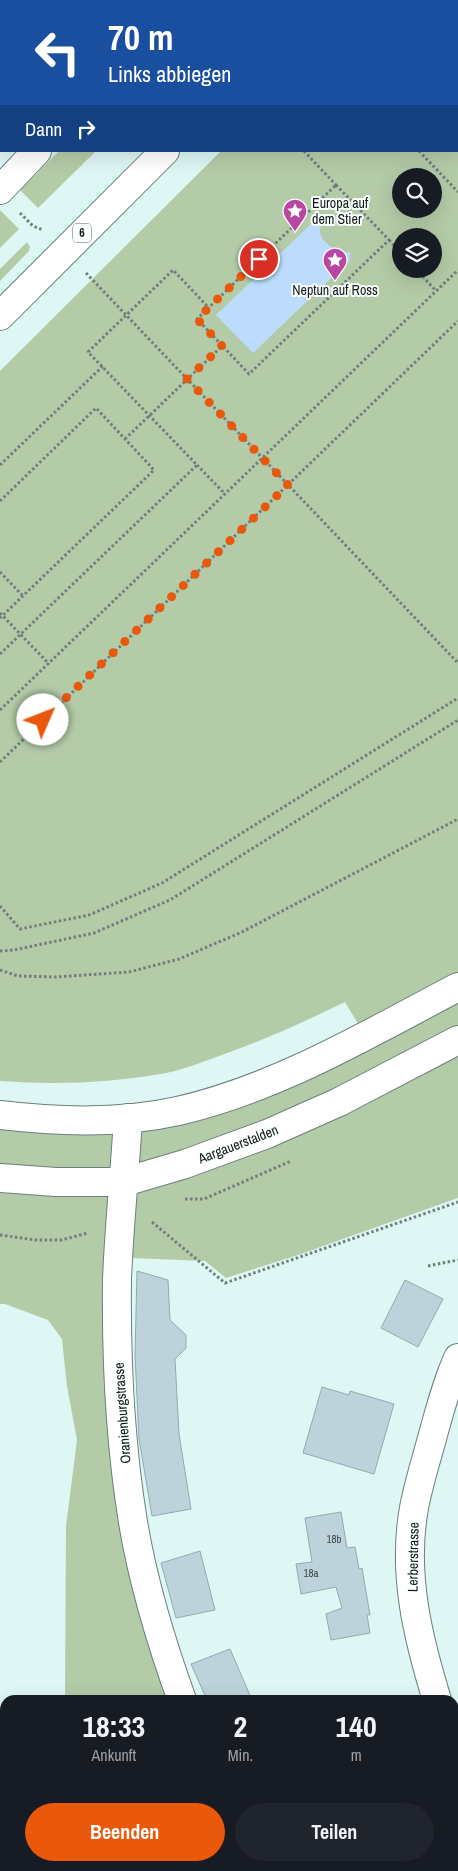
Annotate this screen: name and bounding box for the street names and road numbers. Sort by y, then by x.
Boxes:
road number: 6 [73,224,91,242]
street label: Aargauerstalden [195,1121,281,1168]
street label: Oranienburgstrasse [109,1362,135,1464]
street label: Lerberstrasse [403,1522,423,1592]

